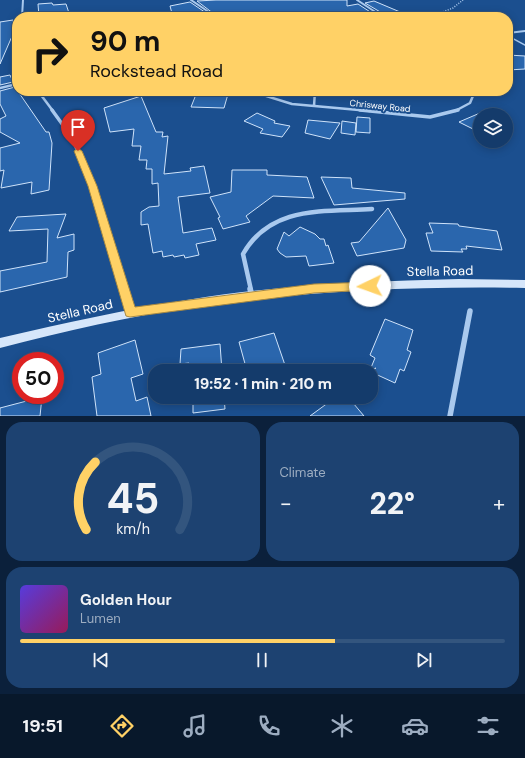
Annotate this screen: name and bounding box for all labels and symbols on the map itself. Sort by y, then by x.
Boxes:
street label: Chrisway Road [349,97,411,115]
pin [61,110,95,151]
street label: Stella Road [407,262,473,280]
position arrow [349,265,391,307]
street label: Stella Road [46,295,114,327]
speed limit sign: 50 [12,352,64,404]

